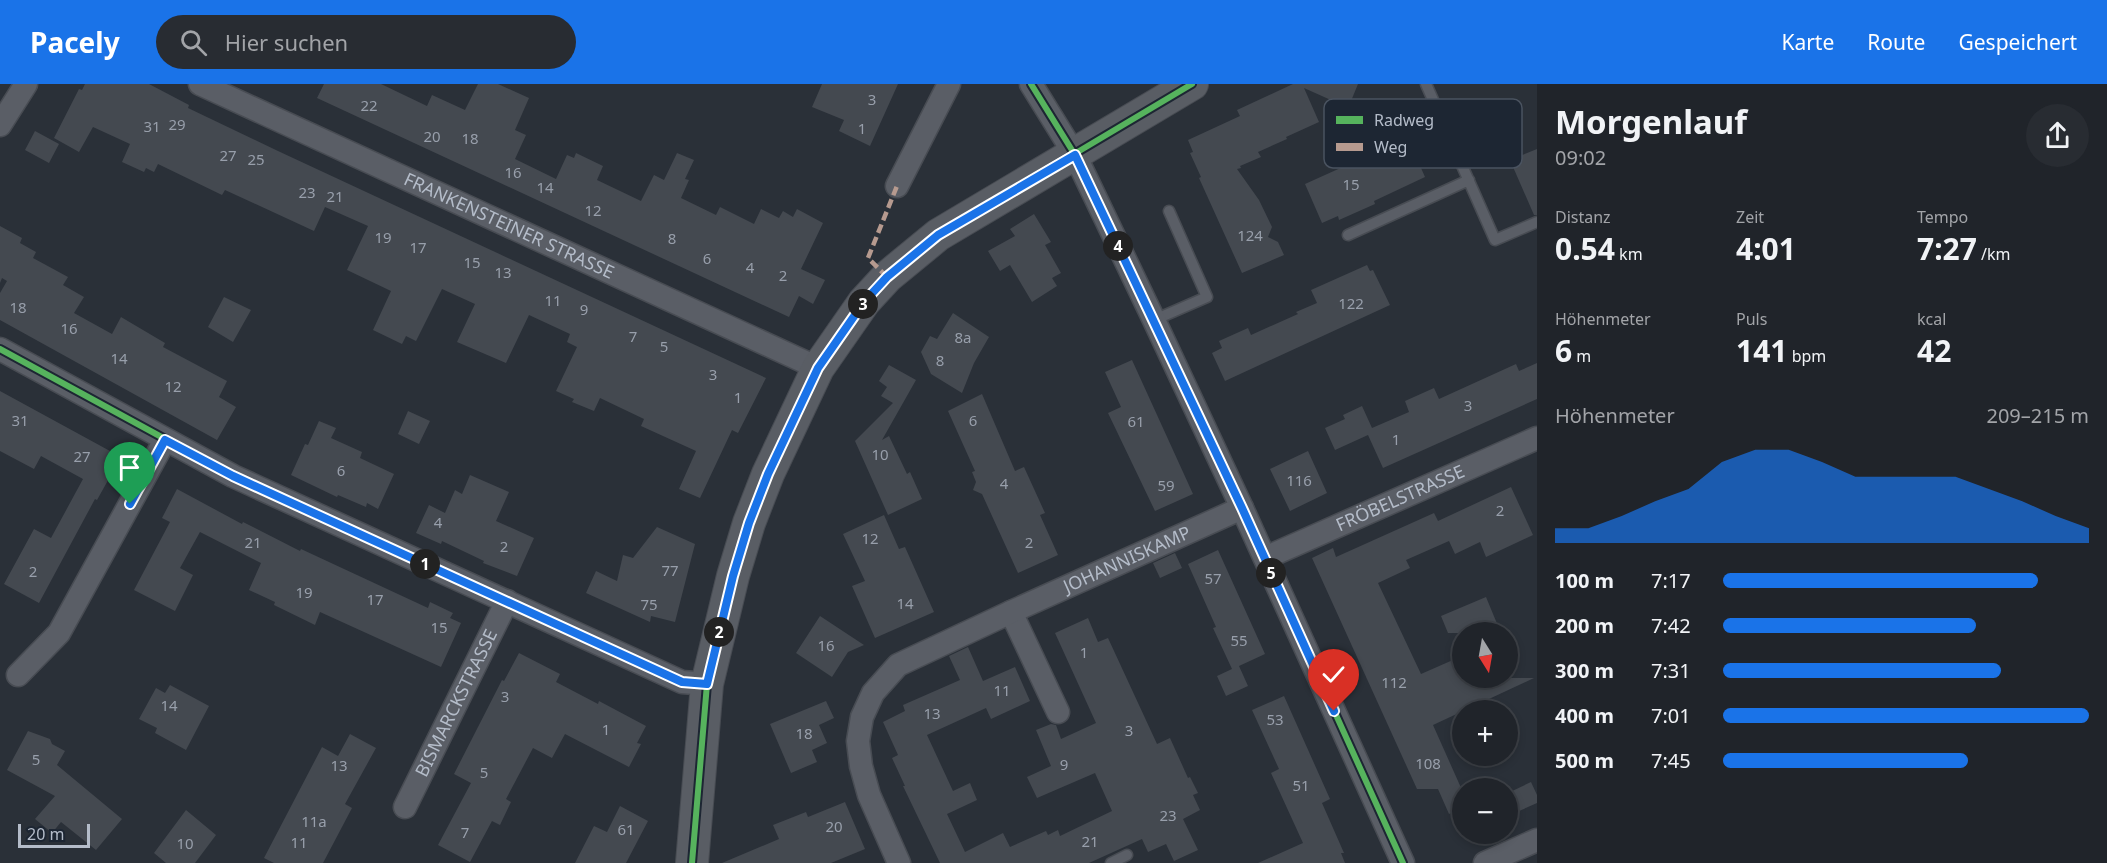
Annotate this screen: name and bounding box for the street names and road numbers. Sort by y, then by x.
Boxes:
street label: FRANKENSTEINER STRASSE [400,166,618,284]
street label: FRÖBELSTRASSE [1332,458,1468,536]
street label: JOHANNISKAMP [1057,520,1194,599]
street label: BISMARCKSTRASSE [409,625,502,780]

